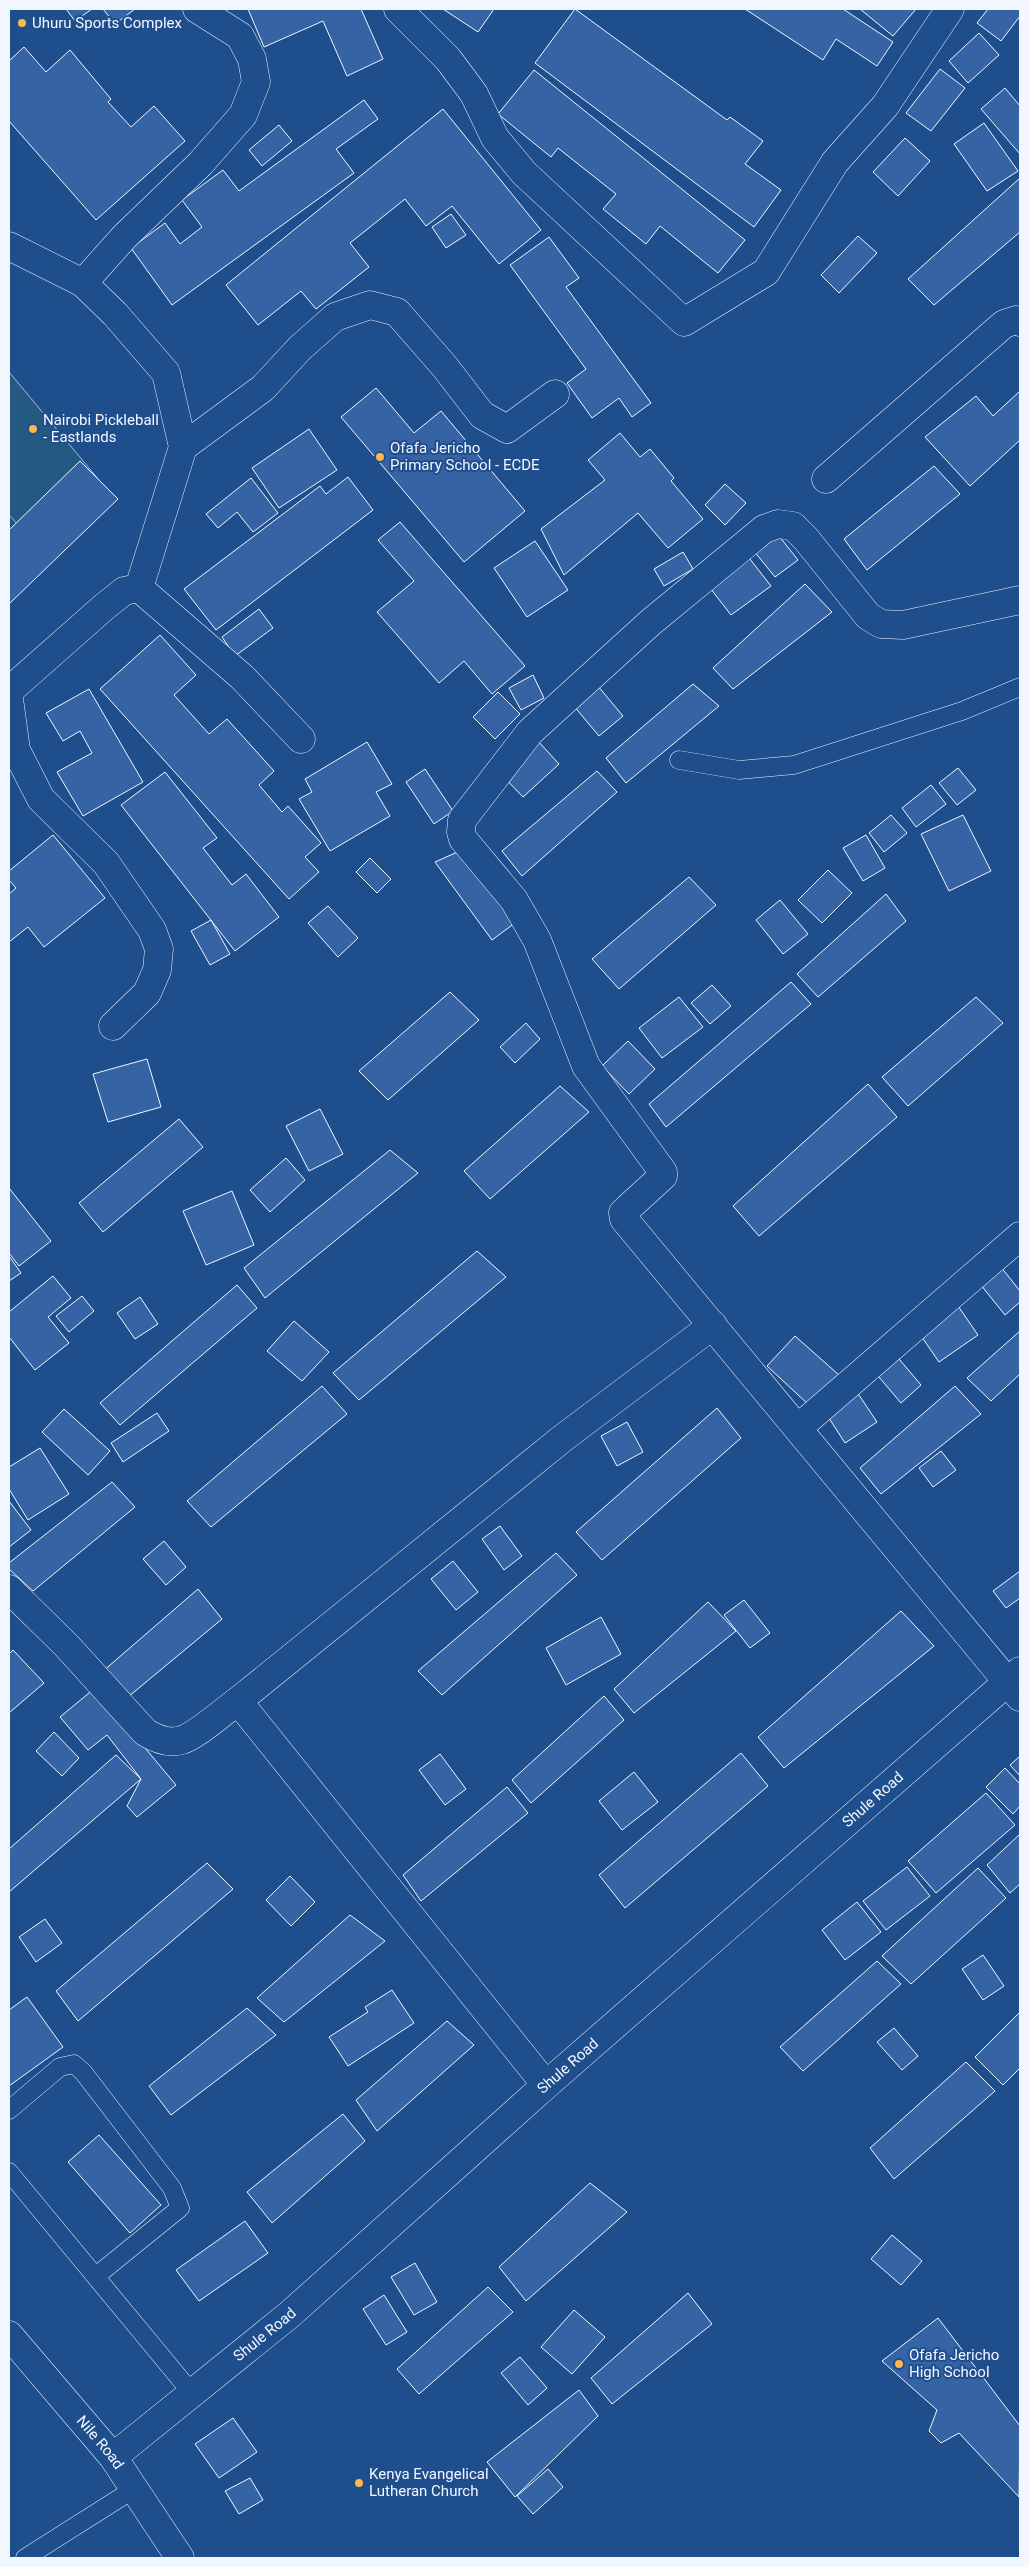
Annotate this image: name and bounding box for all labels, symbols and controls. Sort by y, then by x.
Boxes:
place label: Uhuru Sports Complex [32,14,183,32]
marker: Uhuru Sports Complex [16,17,28,29]
place label: Nairobi Pickleball - Eastlands [43,411,159,446]
marker: Nairobi Pickleball - Eastlands [27,423,39,435]
place label: Ofafa Jericho Primary School - ECDE [390,439,540,474]
marker: Ofafa Jericho Primary School - ECDE [374,451,386,463]
street label: Shule Road [839,1768,907,1831]
street label: Shule Road [534,2034,602,2097]
street label: Shule Road [230,2304,300,2365]
place label: Ofafa Jericho High School [909,2346,999,2381]
marker: Ofafa Jericho High School [893,2358,905,2370]
street label: Nile Road [73,2412,128,2473]
place label: Kenya Evangelical Lutheran Church [369,2465,489,2500]
marker: Kenya Evangelical Lutheran Church [353,2477,365,2489]

